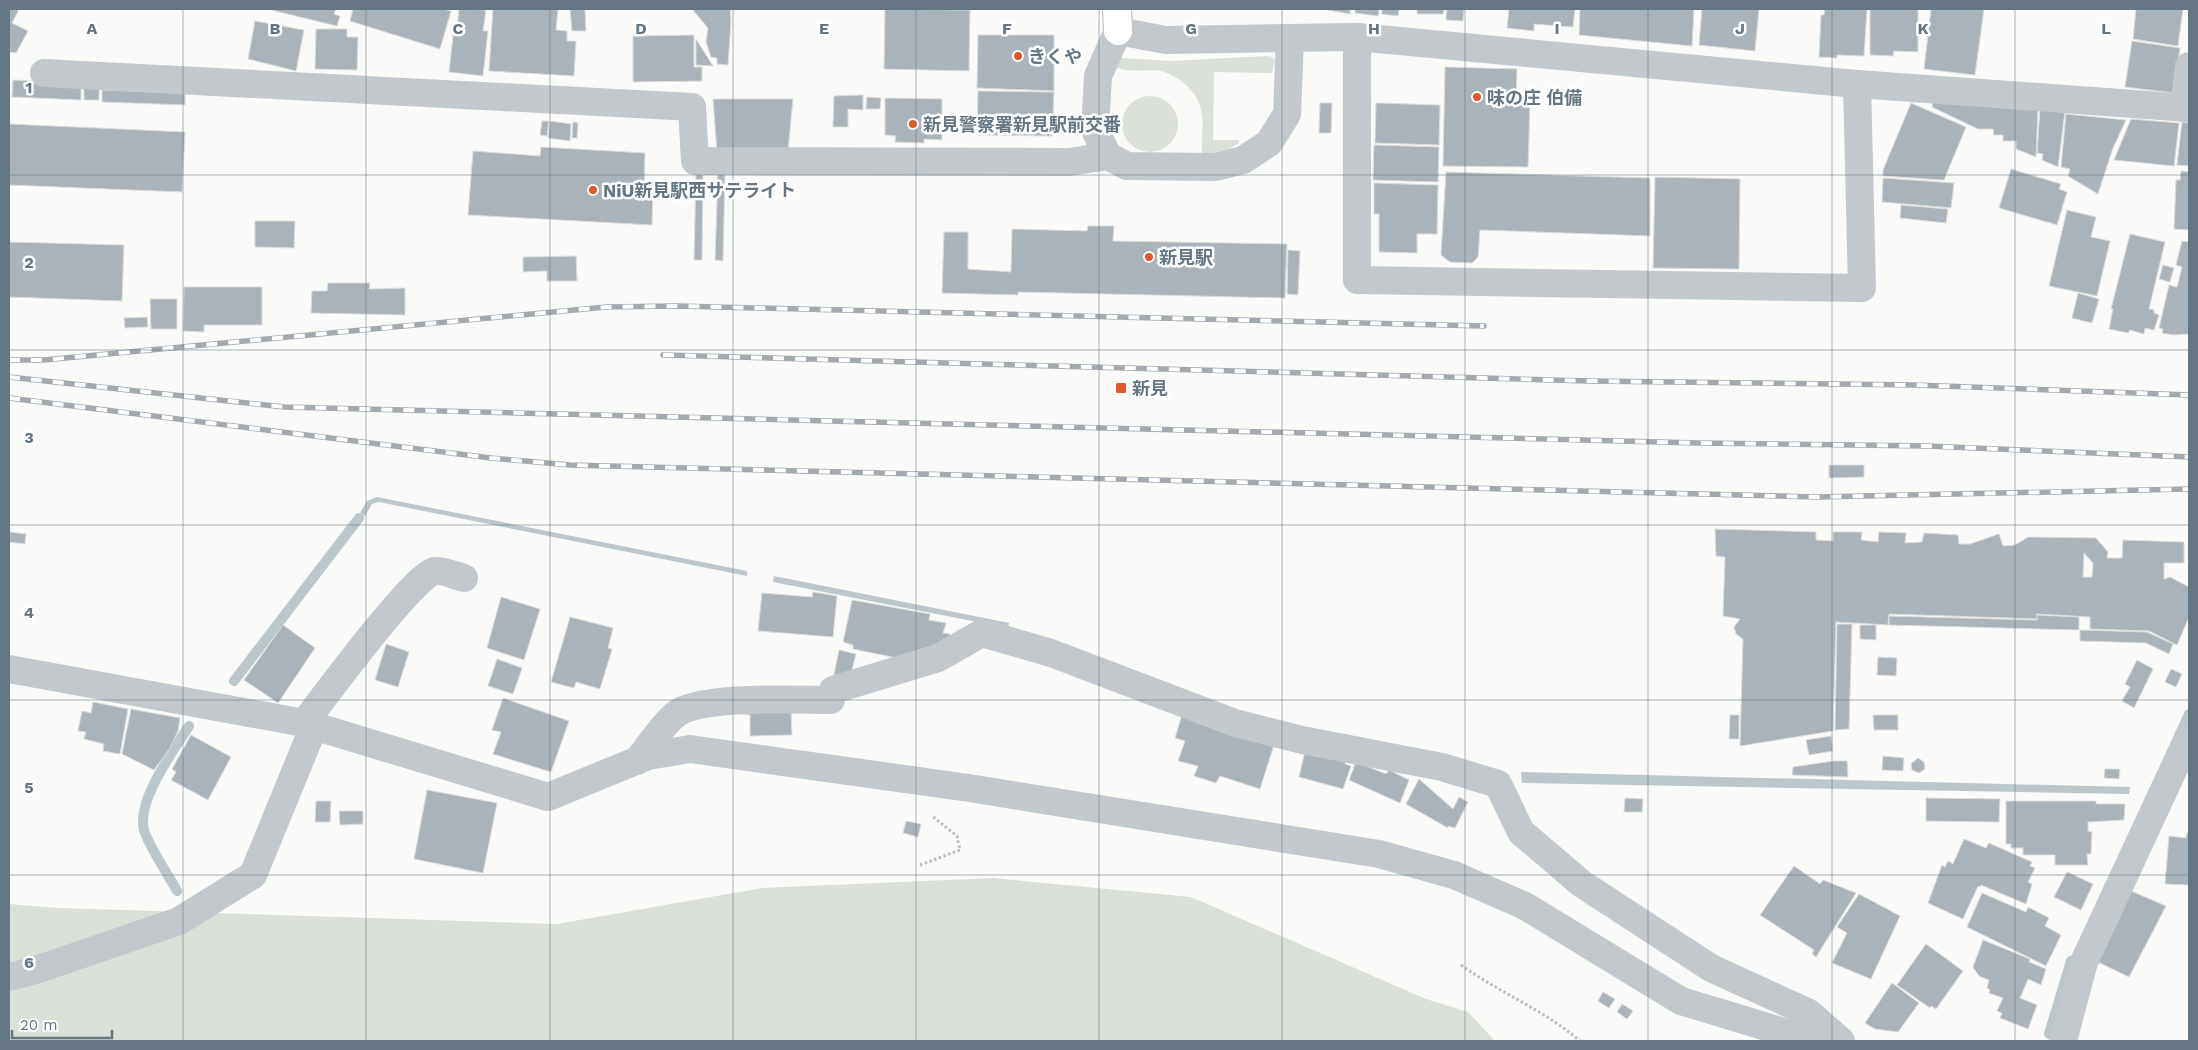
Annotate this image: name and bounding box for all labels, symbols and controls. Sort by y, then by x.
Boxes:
text: A [87,19,98,38]
text: B [270,19,281,38]
text: C [453,19,464,38]
text: D [635,19,647,38]
text: E [819,19,829,38]
text: F [1002,19,1012,38]
text: G [1185,19,1197,38]
text: H [1368,19,1380,38]
text: I [1554,19,1560,38]
text: J [1735,19,1745,38]
text: K [1917,19,1929,38]
text: L [2101,19,2111,38]
place label: きくや [1028,46,1082,67]
marker: きくや [1012,50,1024,62]
text: 1 [26,78,32,97]
place label: 味の庄 伯備 [1487,87,1582,108]
marker: 味の庄 伯備 [1471,91,1483,103]
place label: 新見警察署新見駅前交番 [923,114,1121,135]
marker: 新見警察署新見駅前交番 [907,118,919,130]
place label: NiU新見駅西サテライト [603,180,796,201]
marker: NiU新見駅西サテライト [587,184,599,196]
place label: 新見駅 [1159,247,1213,268]
marker: 新見駅 [1143,251,1155,263]
text: 2 [24,253,34,272]
place label: 新見 [1132,378,1168,399]
marker: 新見 [1114,381,1128,395]
text: 3 [24,428,34,447]
text: 4 [24,603,34,622]
text: 5 [24,778,34,797]
text: 6 [24,953,34,972]
scale bar [12,1008,112,1040]
text: 20 m [20,1016,58,1034]

